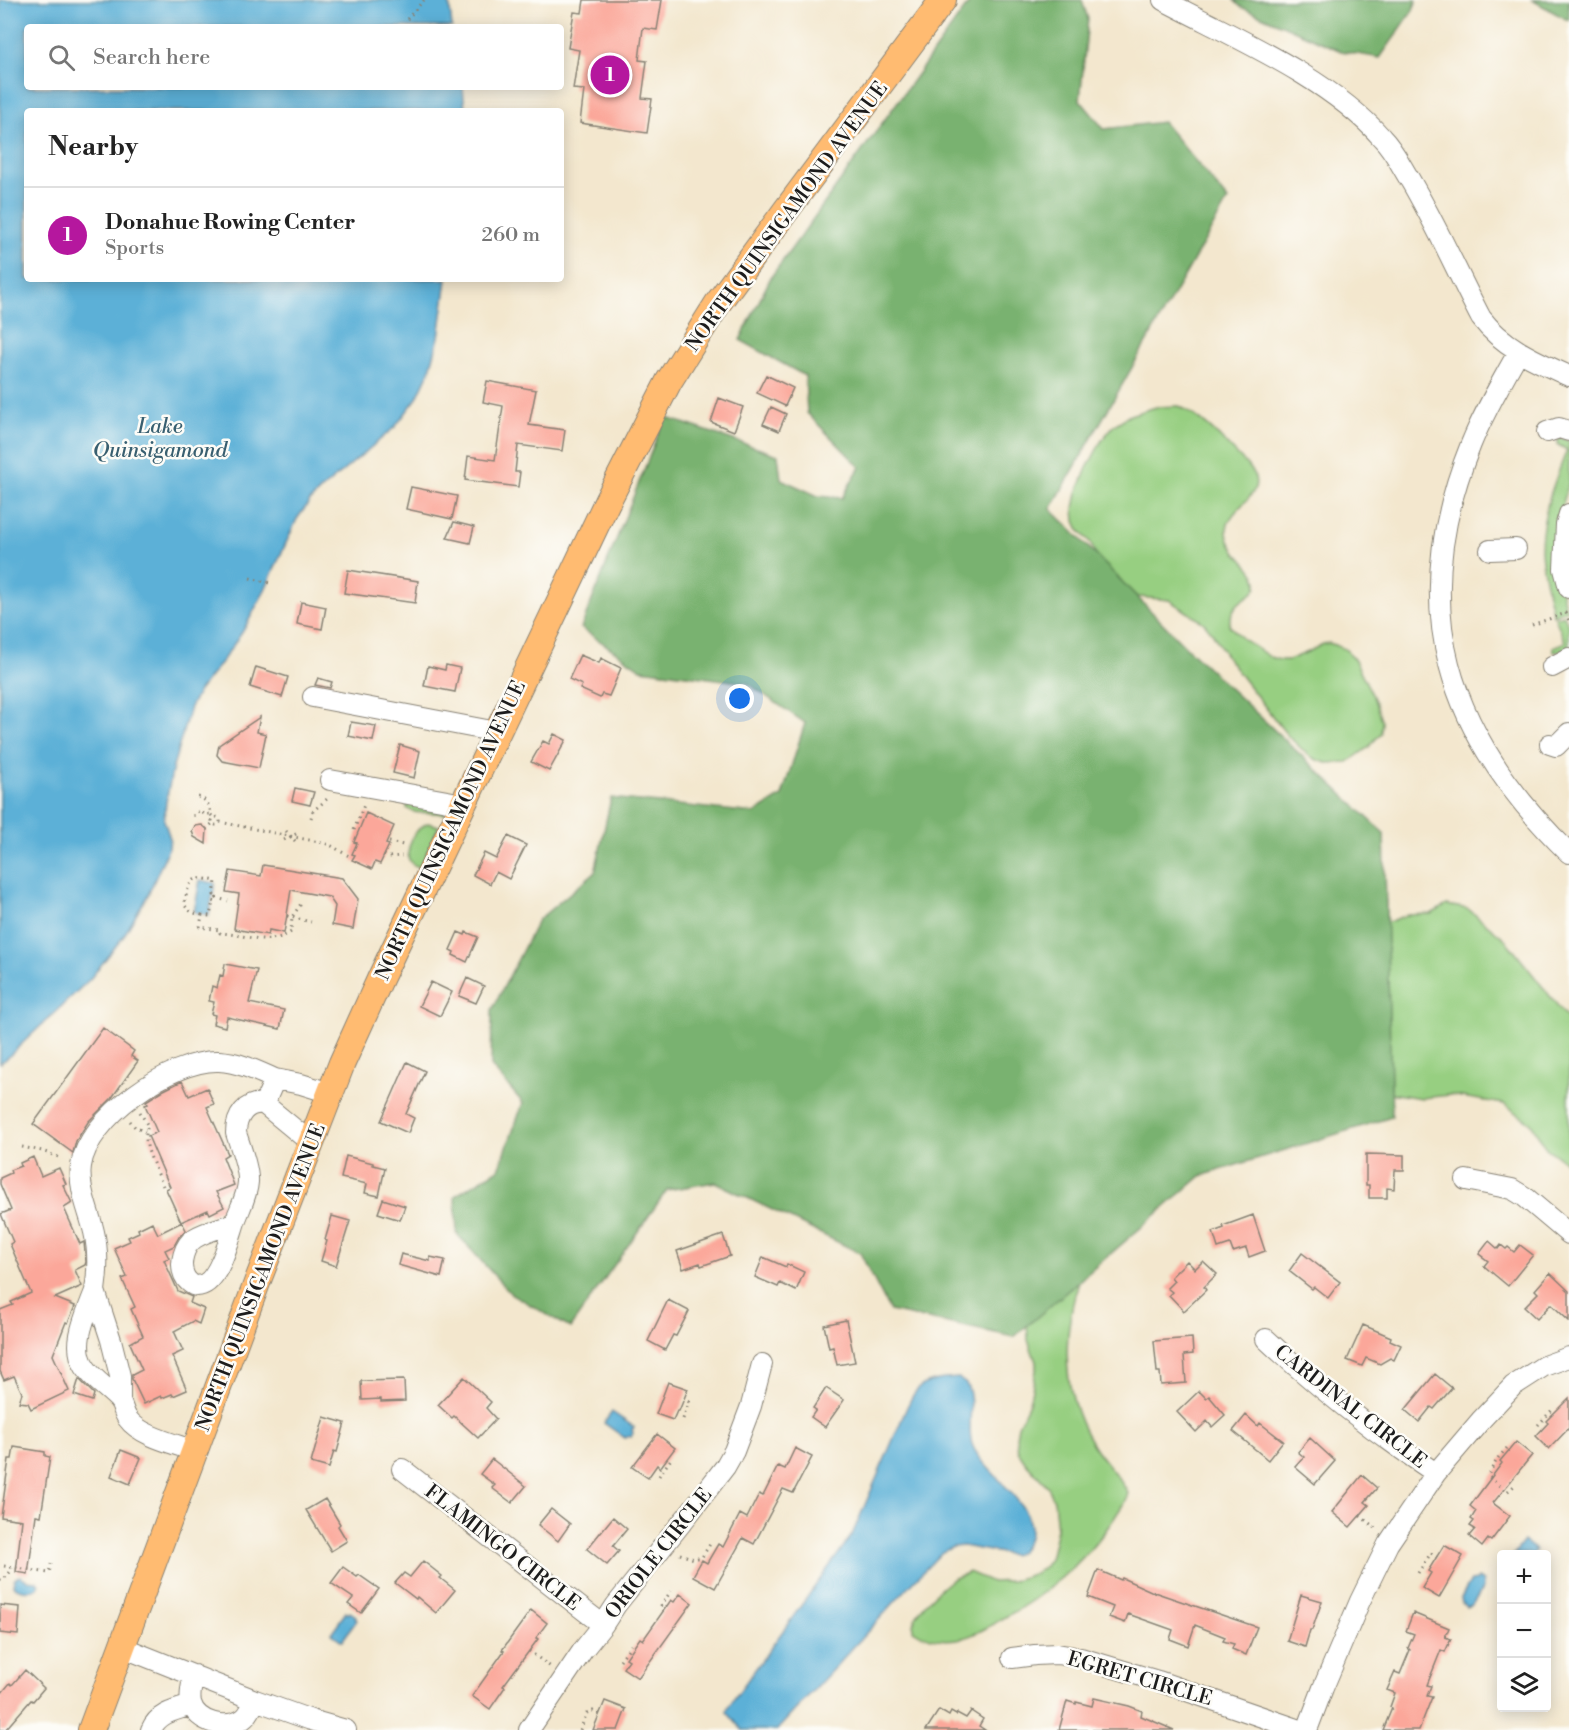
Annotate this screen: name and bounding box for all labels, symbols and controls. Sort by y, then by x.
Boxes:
search box [24,24,564,90]
icon: search [45,41,78,74]
text: Search here [93,44,210,71]
pin: 1 [590,52,630,98]
street label: NORTH QUINSIGAMOND AVENUE [681,77,894,357]
text: Nearby [48,131,138,163]
text: Donahue Rowing Center [105,209,355,236]
text: 1 [63,223,72,248]
text: 260 m [482,223,540,248]
text: Sports [105,236,164,261]
water label: Lake Quinsigamond [93,414,228,464]
street label: NORTH QUINSIGAMOND AVENUE [371,677,532,984]
your location [725,684,754,713]
street label: NORTH QUINSIGAMOND AVENUE [191,1120,332,1435]
street label: CARDINAL CIRCLE [1269,1340,1431,1474]
street label: FLAMINGO CIRCLE [419,1480,585,1617]
street label: ORIOLE CIRCLE [600,1483,718,1624]
map controls [1497,1550,1551,1712]
button: + [1497,1550,1551,1604]
button: − [1497,1604,1551,1658]
street label: EGRET CIRCLE [1064,1647,1215,1712]
button: layers [1497,1658,1551,1712]

